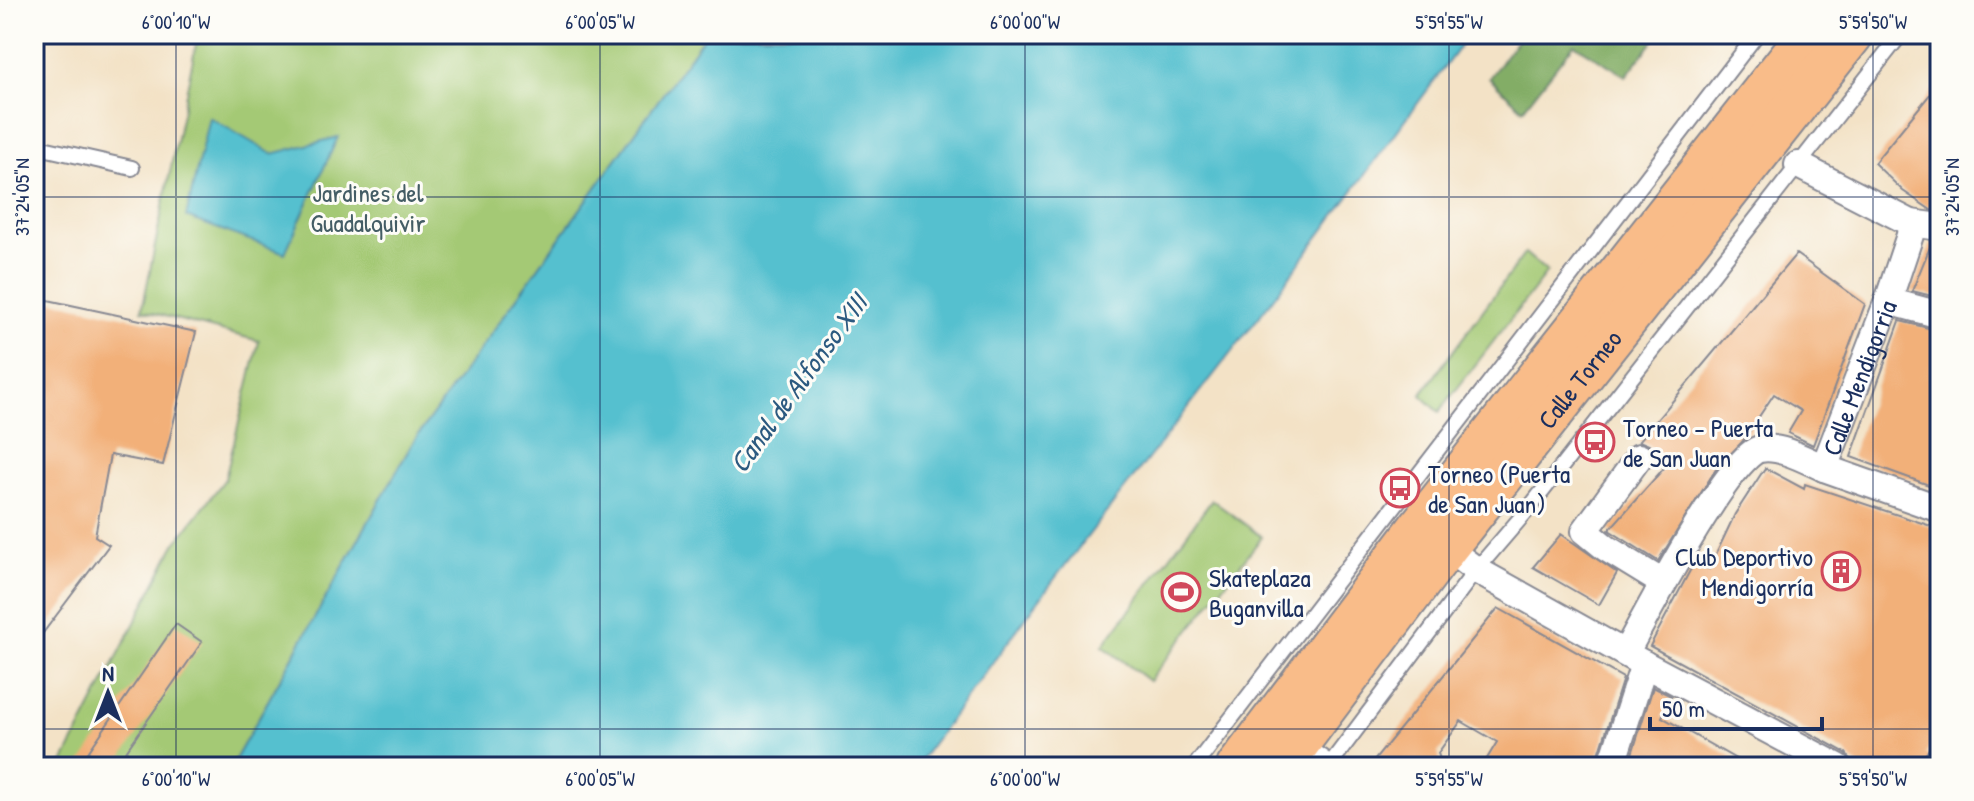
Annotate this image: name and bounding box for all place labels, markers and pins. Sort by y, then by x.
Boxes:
place label: Torneo - Puerta de San Juan [1623,410,1773,475]
bus stop icon: Torneo - Puerta de San Juan [1574,421,1616,463]
place label: Torneo (Puerta de San Juan) [1428,456,1570,521]
bus stop icon: Torneo (Puerta de San Juan) [1379,467,1421,509]
place label: Club Deportivo Mendigorría [1675,539,1813,604]
building icon: Club Deportivo Mendigorría [1820,550,1862,592]
place label: Skateplaza Buganvilla [1209,560,1311,625]
sports icon: Skateplaza Buganvilla [1160,571,1202,613]

